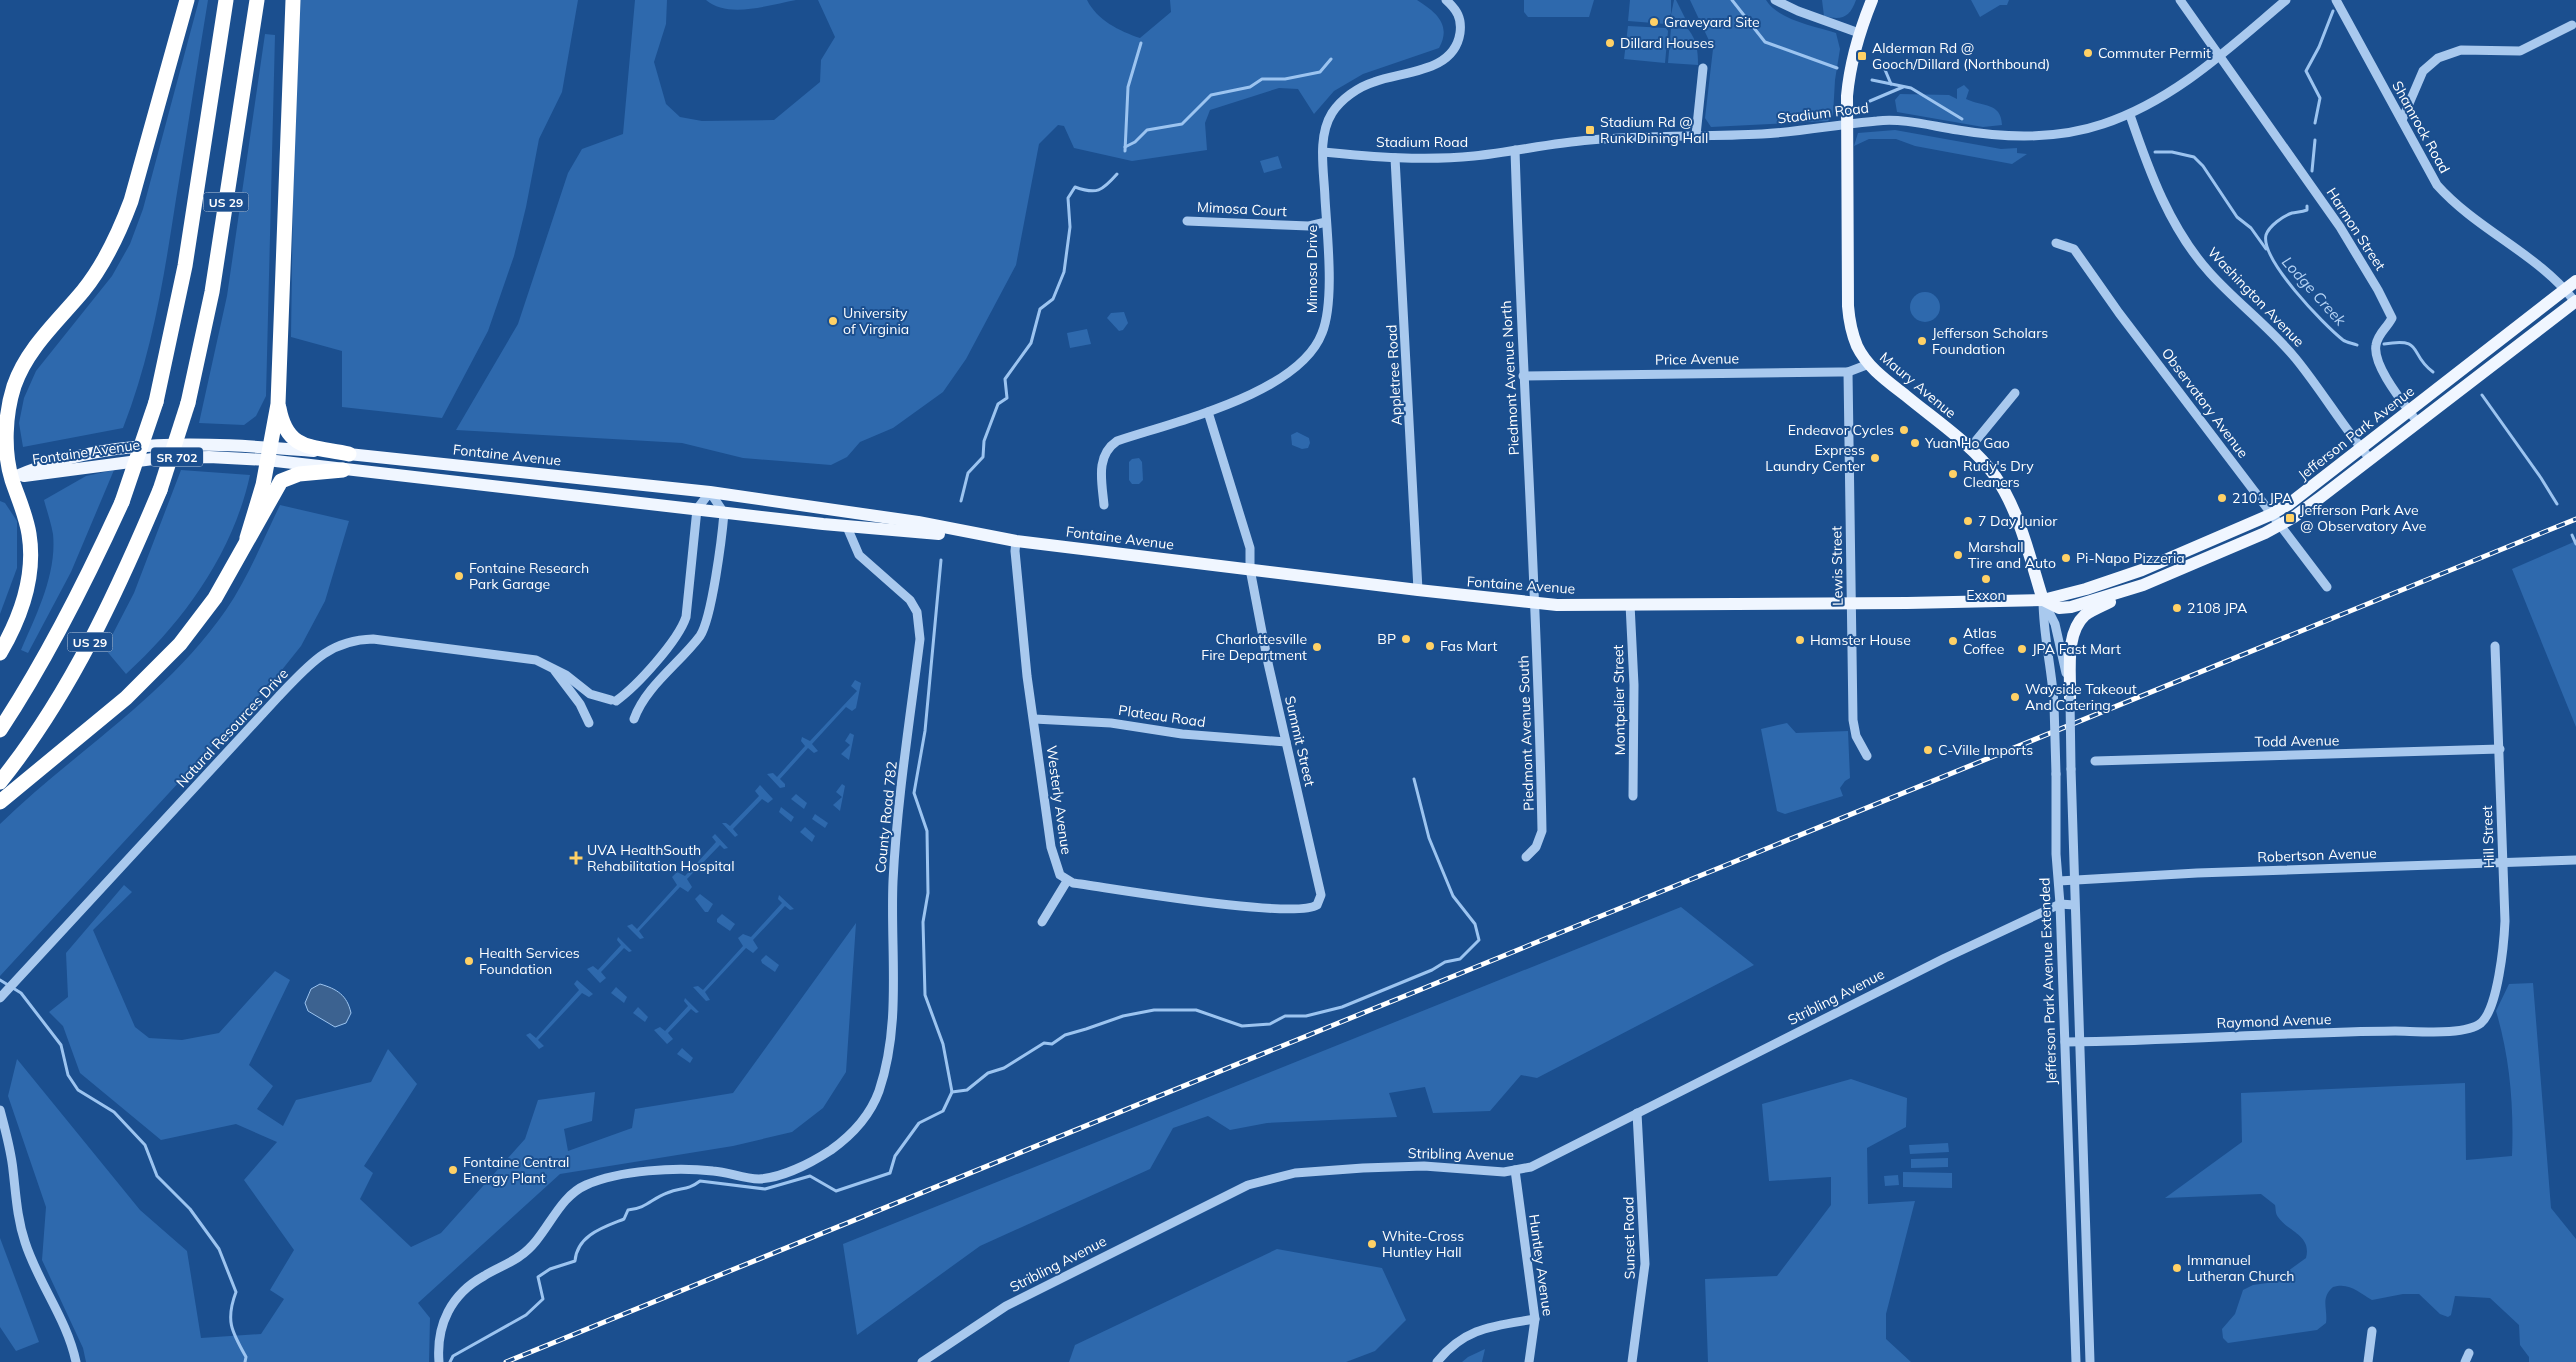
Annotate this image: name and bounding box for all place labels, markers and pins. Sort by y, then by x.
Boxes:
place label: Graveyard Site [1664,13,1760,31]
marker: Graveyard Site [1648,16,1660,28]
place label: Dillard Houses [1620,34,1714,52]
marker: Dillard Houses [1604,37,1616,49]
place label: Alderman Rd @ Gooch/Dillard (Northbound) [1872,39,2050,73]
place label: Commuter Permit [2098,44,2211,62]
marker: Commuter Permit [2082,47,2094,59]
marker: Alderman Rd @ Gooch/Dillard (Northbound) [1856,50,1868,62]
place label: Stadium Rd @ Runk Dining Hall [1600,113,1708,147]
marker: Stadium Rd @ Runk Dining Hall [1584,124,1596,136]
place label: University of Virginia [843,304,909,338]
marker: University of Virginia [827,315,839,327]
place label: Jefferson Scholars Foundation [1932,324,2048,358]
marker: Jefferson Scholars Foundation [1916,335,1928,347]
place label: Endeavor Cycles [1788,421,1894,439]
marker: Endeavor Cycles [1898,424,1910,436]
place label: Yuan Ho Gao [1924,434,2010,452]
marker: Yuan Ho Gao [1909,437,1921,449]
place label: Express Laundry Center [1765,441,1866,475]
marker: Express Laundry Center [1869,452,1881,464]
place label: Rudy's Dry Cleaners [1963,457,2034,491]
marker: Rudy's Dry Cleaners [1947,468,1959,480]
place label: 2101 JPA [2232,489,2293,507]
marker: 2101 JPA [2216,492,2228,504]
place label: Jefferson Park Ave @ Observatory Ave [2300,501,2426,535]
place label: 7 Day Junior [1978,512,2058,530]
marker: Jefferson Park Ave @ Observatory Ave [2284,512,2296,524]
marker: 7 Day Junior [1962,515,1974,527]
place label: Marshall Tire and Auto [1968,538,2056,572]
marker: Marshall Tire and Auto [1952,549,1964,561]
place label: Pi-Napo Pizzeria [2076,549,2185,567]
marker: Pi-Napo Pizzeria [2060,552,2072,564]
place label: Fontaine Research Park Garage [469,559,589,593]
marker: Fontaine Research Park Garage [453,570,465,582]
marker: Exxon [1980,573,1992,585]
place label: Exxon [1966,586,2006,604]
place label: 2108 JPA [2187,599,2248,617]
marker: 2108 JPA [2171,602,2183,614]
place label: Atlas Coffee [1963,624,2004,658]
place label: Charlottesville Fire Department [1201,630,1307,664]
place label: BP [1377,630,1396,648]
place label: Hamster House [1810,631,1911,649]
marker: BP [1400,633,1412,645]
marker: Hamster House [1794,634,1806,646]
marker: Atlas Coffee [1947,635,1959,647]
place label: Fas Mart [1440,637,1497,655]
marker: Fas Mart [1424,640,1436,652]
place label: JPA Fast Mart [2032,640,2121,658]
marker: Charlottesville Fire Department [1311,641,1323,653]
marker: JPA Fast Mart [2016,643,2028,655]
place label: Wayside Takeout And Catering [2025,680,2137,714]
marker: Wayside Takeout And Catering [2009,691,2021,703]
place label: C-Ville Imports [1938,741,2033,759]
marker: C-Ville Imports [1922,744,1934,756]
place label: UVA HealthSouth Rehabilitation Hospital [587,841,735,875]
marker: UVA HealthSouth Rehabilitation Hospital [569,851,583,865]
place label: Health Services Foundation [479,944,580,978]
marker: Health Services Foundation [463,955,475,967]
place label: Fontaine Central Energy Plant [463,1153,569,1187]
marker: Fontaine Central Energy Plant [447,1164,459,1176]
place label: White-Cross Huntley Hall [1382,1227,1464,1261]
marker: White-Cross Huntley Hall [1366,1238,1378,1250]
place label: Immanuel Lutheran Church [2187,1251,2295,1285]
marker: Immanuel Lutheran Church [2171,1262,2183,1274]

